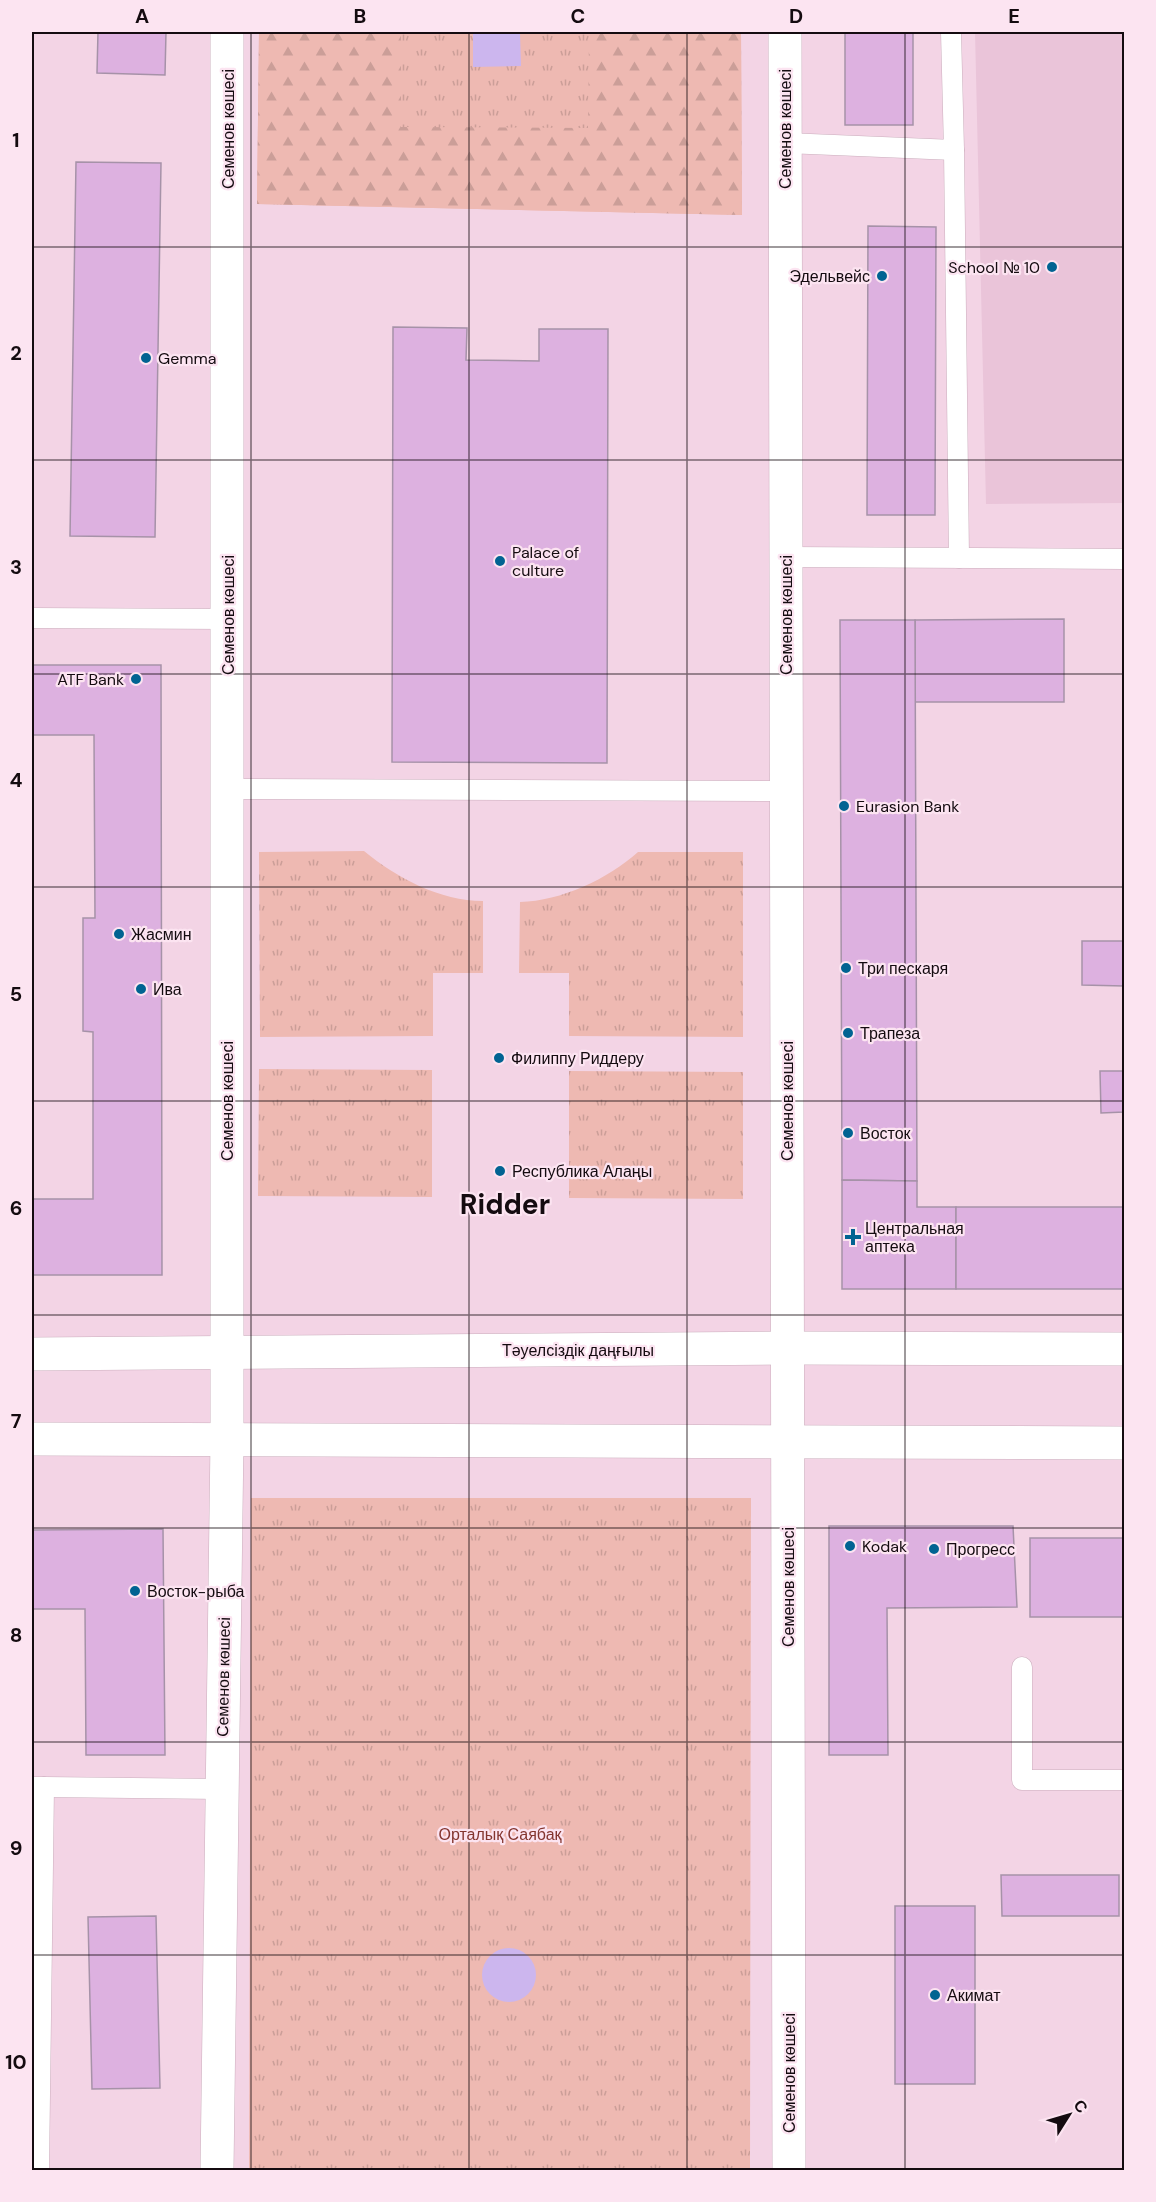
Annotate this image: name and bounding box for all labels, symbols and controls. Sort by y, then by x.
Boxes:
text: A [135,3,149,29]
text: B [354,3,366,29]
text: C [571,3,585,29]
text: D [789,3,803,29]
text: E [1008,3,1020,29]
street label: Семенов көшесі [218,69,239,189]
street label: Семенов көшесі [775,69,796,189]
text: 1 [12,127,20,153]
place label: School № 10 [948,257,1040,278]
marker: School № 10 [1045,260,1059,274]
place label: Эдельвейс [790,266,870,287]
marker: Эдельвейс [875,269,889,283]
text: 2 [10,340,22,366]
place label: Gemma [158,348,216,369]
marker: Gemma [139,351,153,365]
place label: Palace of culture [512,542,579,581]
text: 3 [10,554,22,580]
marker: Palace of culture [493,554,507,568]
street label: Семенов көшесі [218,555,239,675]
street label: Семенов көшесі [776,555,797,675]
place label: ATF Bank [57,669,124,690]
marker: ATF Bank [129,672,143,686]
text: 4 [10,767,23,793]
place label: Eurasion Bank [856,796,959,817]
marker: Eurasion Bank [837,799,851,813]
place label: Жасмин [131,924,192,945]
marker: Жасмин [112,927,126,941]
place label: Три пескаря [858,958,948,979]
marker: Три пескаря [839,961,853,975]
place label: Ива [153,979,182,1000]
text: 5 [10,981,22,1007]
marker: Ива [134,982,148,996]
place label: Трапеза [860,1023,920,1044]
marker: Трапеза [841,1026,855,1040]
street label: Семенов көшесі [217,1041,238,1161]
street label: Семенов көшесі [777,1041,798,1161]
place label: Филиппу Риддеру [511,1048,644,1069]
marker: Филиппу Риддеру [492,1051,506,1065]
place label: Восток [860,1123,912,1144]
marker: Восток [841,1126,855,1140]
place label: Республика Алаңы [512,1161,652,1182]
marker: Республика Алаңы [493,1164,507,1178]
district label: Ridder [460,1186,550,1223]
text: 6 [10,1195,22,1221]
place label: Центральная аптека [865,1218,964,1257]
marker: Центральная аптека [846,1230,860,1244]
street label: Тәуелсіздік даңғылы [502,1340,654,1361]
text: 7 [11,1408,22,1434]
street label: Семенов көшесі [778,1527,799,1647]
place label: Kodak [862,1536,907,1557]
marker: Kodak [843,1539,857,1553]
place label: Прогресс [946,1539,1015,1560]
marker: Прогресс [927,1542,941,1556]
place label: Восток-рыба [147,1581,244,1602]
marker: Восток-рыба [128,1584,142,1598]
street label: Семенов көшесі [212,1617,235,1737]
text: 8 [10,1622,22,1648]
park label: Орталық Саябақ [438,1824,563,1845]
text: 9 [10,1835,22,1861]
place label: Акимат [947,1985,1001,2006]
marker: Акимат [928,1988,942,2002]
street label: Семенов көшесі [779,2013,800,2133]
text: 10 [5,2049,27,2075]
north arrow [1039,2085,1099,2145]
text: С [1069,2095,1093,2118]

